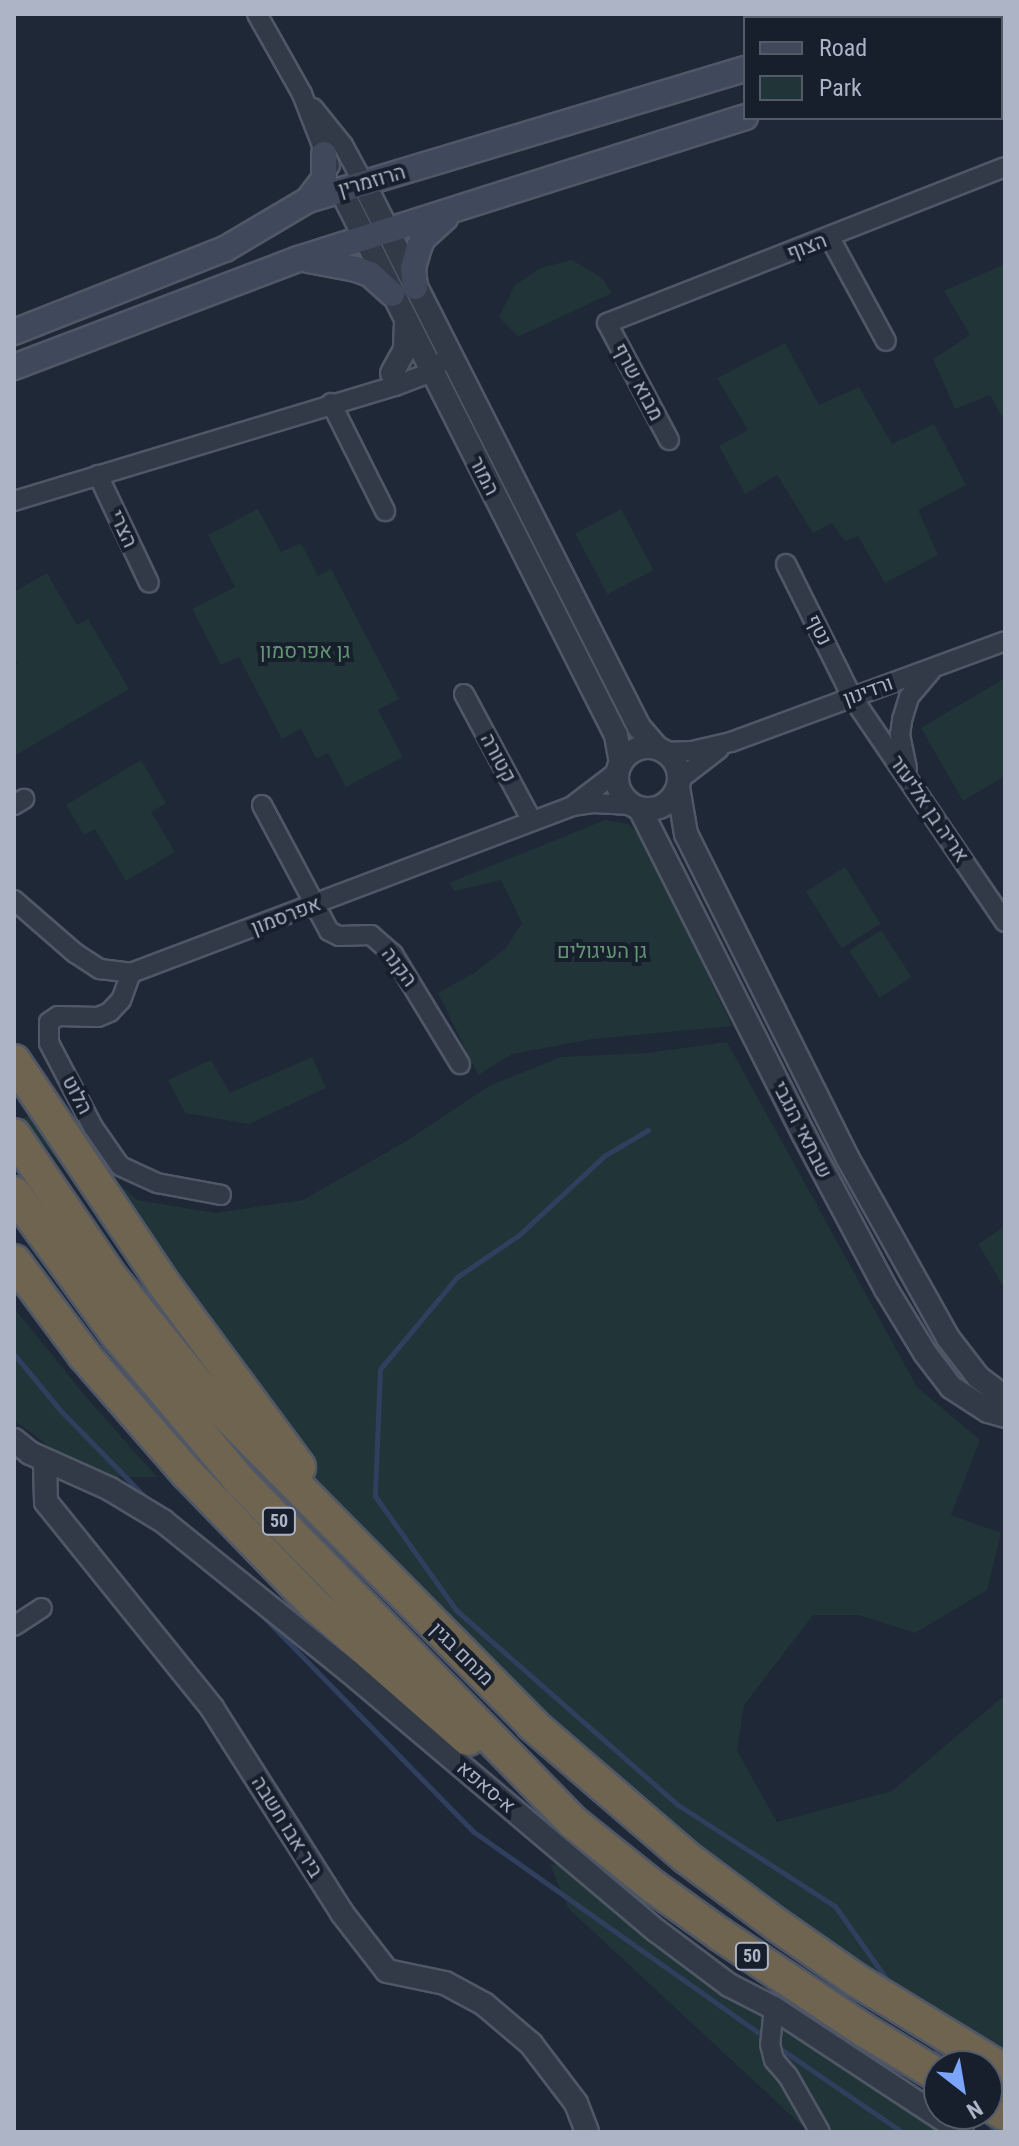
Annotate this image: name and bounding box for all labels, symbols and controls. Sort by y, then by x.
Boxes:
legend [743,16,1003,120]
text: Road [819,34,867,62]
text: Park [819,74,862,102]
street label: הרוזמרין [336,160,408,202]
street label: הצוף [784,229,830,265]
street label: מבוא שרף [608,339,668,425]
street label: המור [464,453,504,499]
street label: הצרי [104,506,142,552]
street label: נטף [801,611,837,649]
park label: גן אפרסמון [260,639,350,663]
street label: ורדינון [840,671,896,711]
street label: קטורה [475,729,521,787]
street label: אריה בן אליעזר [885,751,973,867]
street label: אפרסמון [248,892,324,940]
park label: גן העיגולים [557,939,647,963]
street label: הקנה [376,943,422,991]
street label: הלוט [57,1072,97,1118]
street label: שבתאי הנגבי [767,1077,837,1183]
road number: 50 [261,1507,297,1535]
street label: מנחם בגין [425,1617,499,1691]
street label: א-סאפא [452,1756,520,1818]
street label: ביר אבו חשבה [246,1772,328,1882]
road number: 50 [734,1942,770,1970]
north arrow [923,2050,1003,2130]
text: N [962,2095,987,2123]

